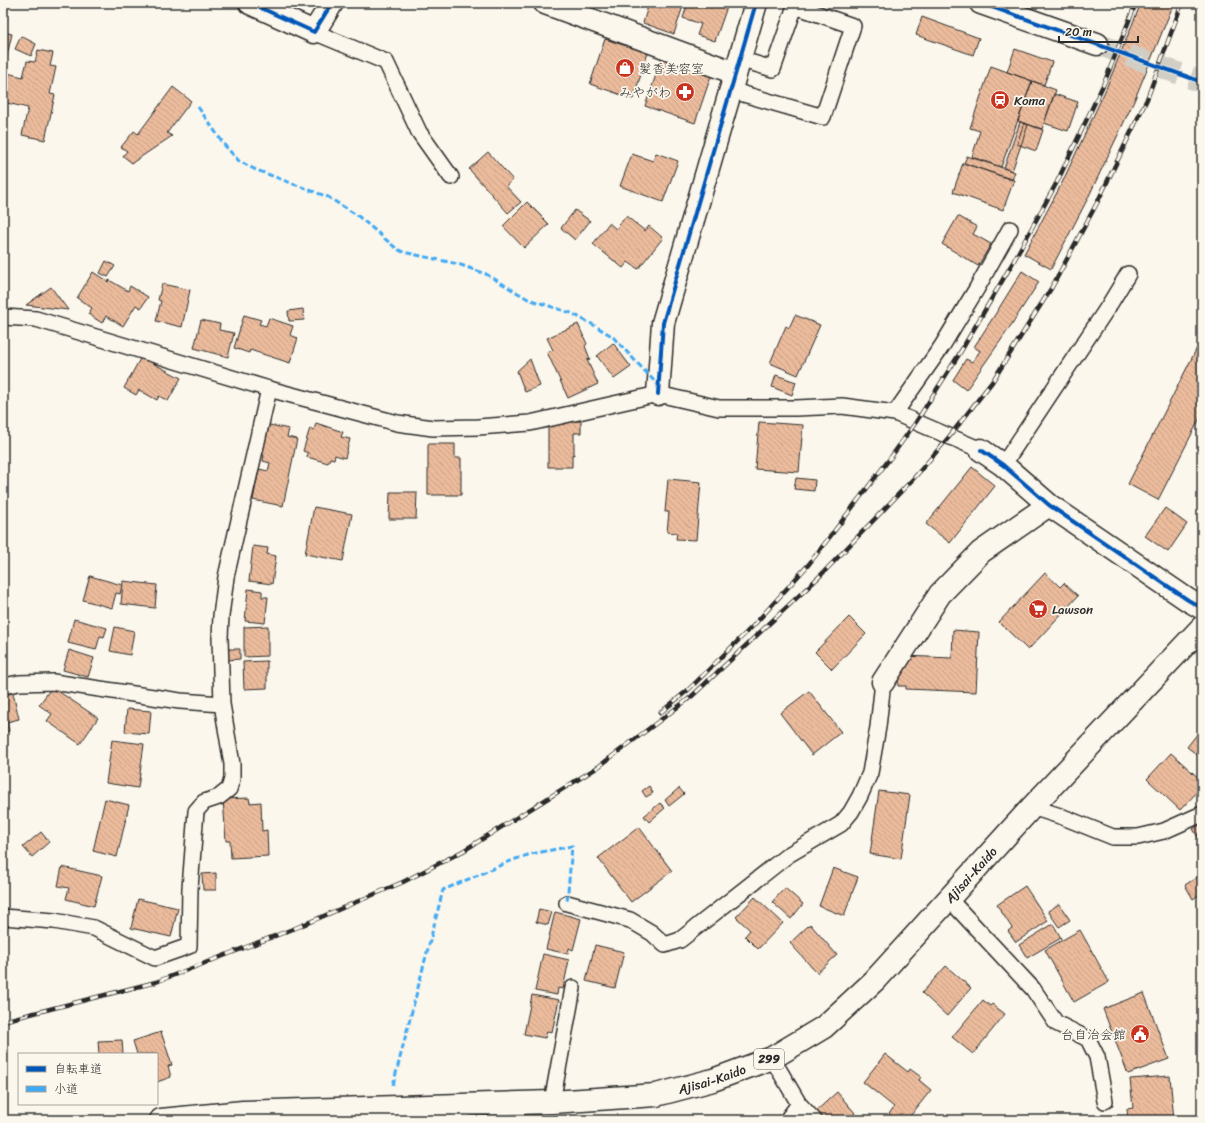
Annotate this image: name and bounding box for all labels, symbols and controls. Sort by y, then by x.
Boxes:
scale bar [1059,18,1138,44]
text: 20 m [1065,21,1092,43]
shop icon: 髪香美容室 [614,57,636,79]
place label: 髪香美容室 [639,57,704,80]
place label: みやがわ [619,81,671,104]
pharmacy icon: みやがわ [674,81,696,103]
station icon: Koma [989,89,1011,111]
place label: Koma [1014,89,1045,112]
supermarket icon: Lawson [1027,598,1049,620]
place label: Lawson [1052,598,1093,621]
street label: Ajisai-Kaido [938,841,1003,909]
place label: 台自治会館 [1061,1023,1126,1046]
public building icon: 台自治会館 [1129,1023,1151,1045]
road number: 299 [754,1049,784,1069]
legend [18,1053,158,1105]
text: 自転車道 [54,1058,102,1080]
street label: Ajisai-Kaido [675,1058,750,1101]
text: 小道 [54,1078,78,1100]

